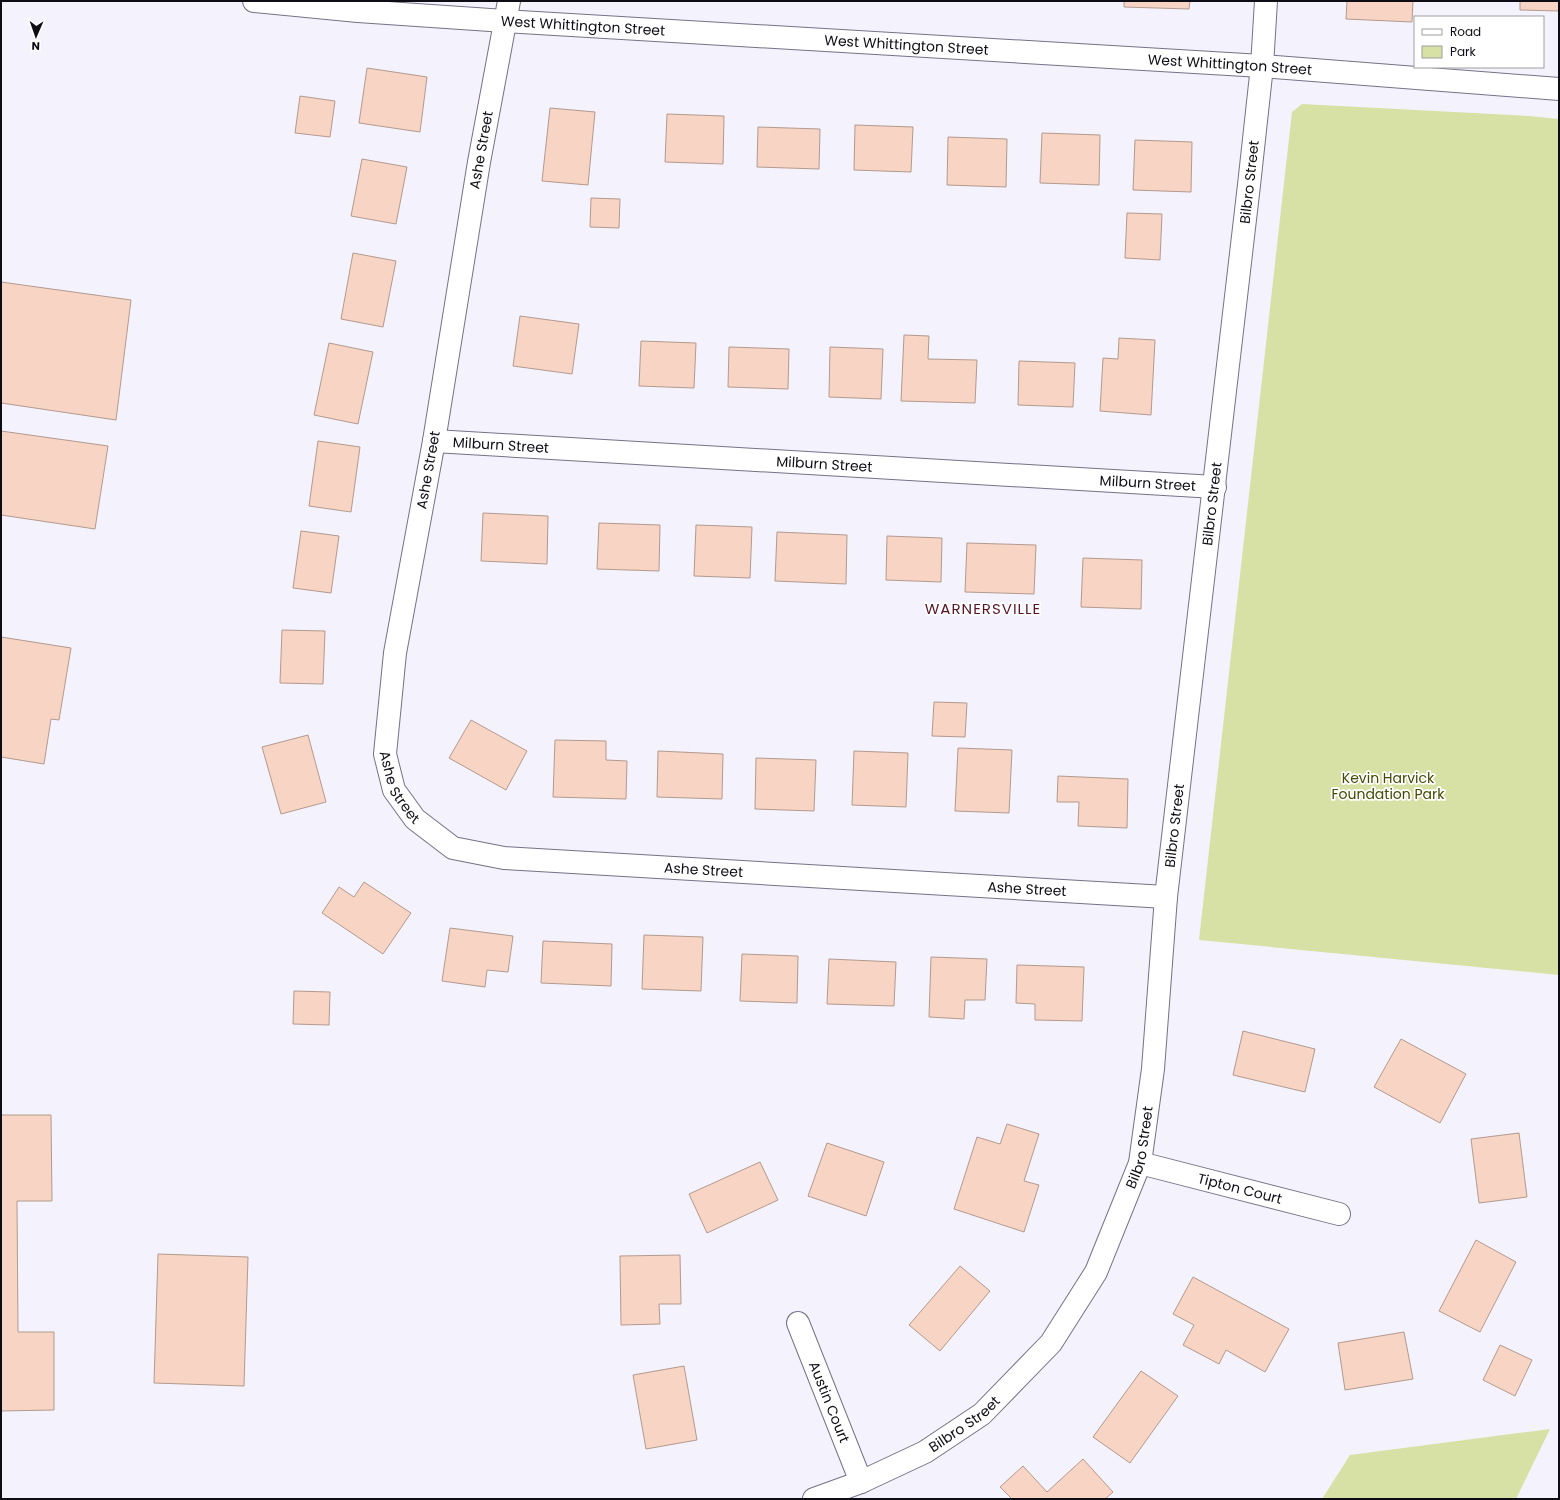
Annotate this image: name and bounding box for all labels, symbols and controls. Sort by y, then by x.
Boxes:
street label: West Whittington Street [500,11,666,41]
north arrow [16,16,56,56]
legend [1414,16,1544,68]
text: Road [1450,23,1481,40]
street label: West Whittington Street [824,30,989,60]
text: N [31,38,40,54]
text: Park [1450,43,1477,60]
street label: West Whittington Street [1147,49,1313,80]
street label: Ashe Street [464,109,498,191]
street label: Bilbro Street [1235,139,1264,225]
street label: Ashe Street [411,429,445,511]
street label: Milburn Street [452,432,550,458]
street label: Milburn Street [776,451,873,477]
street label: Bilbro Street [1197,461,1227,547]
street label: Milburn Street [1099,470,1196,496]
district label: WARNERSVILLE [925,598,1041,619]
street label: Ashe Street [375,749,424,829]
park label: Kevin Harvick Foundation Park [1331,768,1445,804]
street label: Bilbro Street [1160,783,1189,869]
street label: Ashe Street [663,857,744,882]
street label: Ashe Street [987,876,1067,901]
street label: Bilbro Street [1121,1105,1158,1192]
street label: Tipton Court [1195,1168,1284,1209]
street label: Austin Court [804,1358,854,1446]
street label: Bilbro Street [925,1391,1004,1457]

